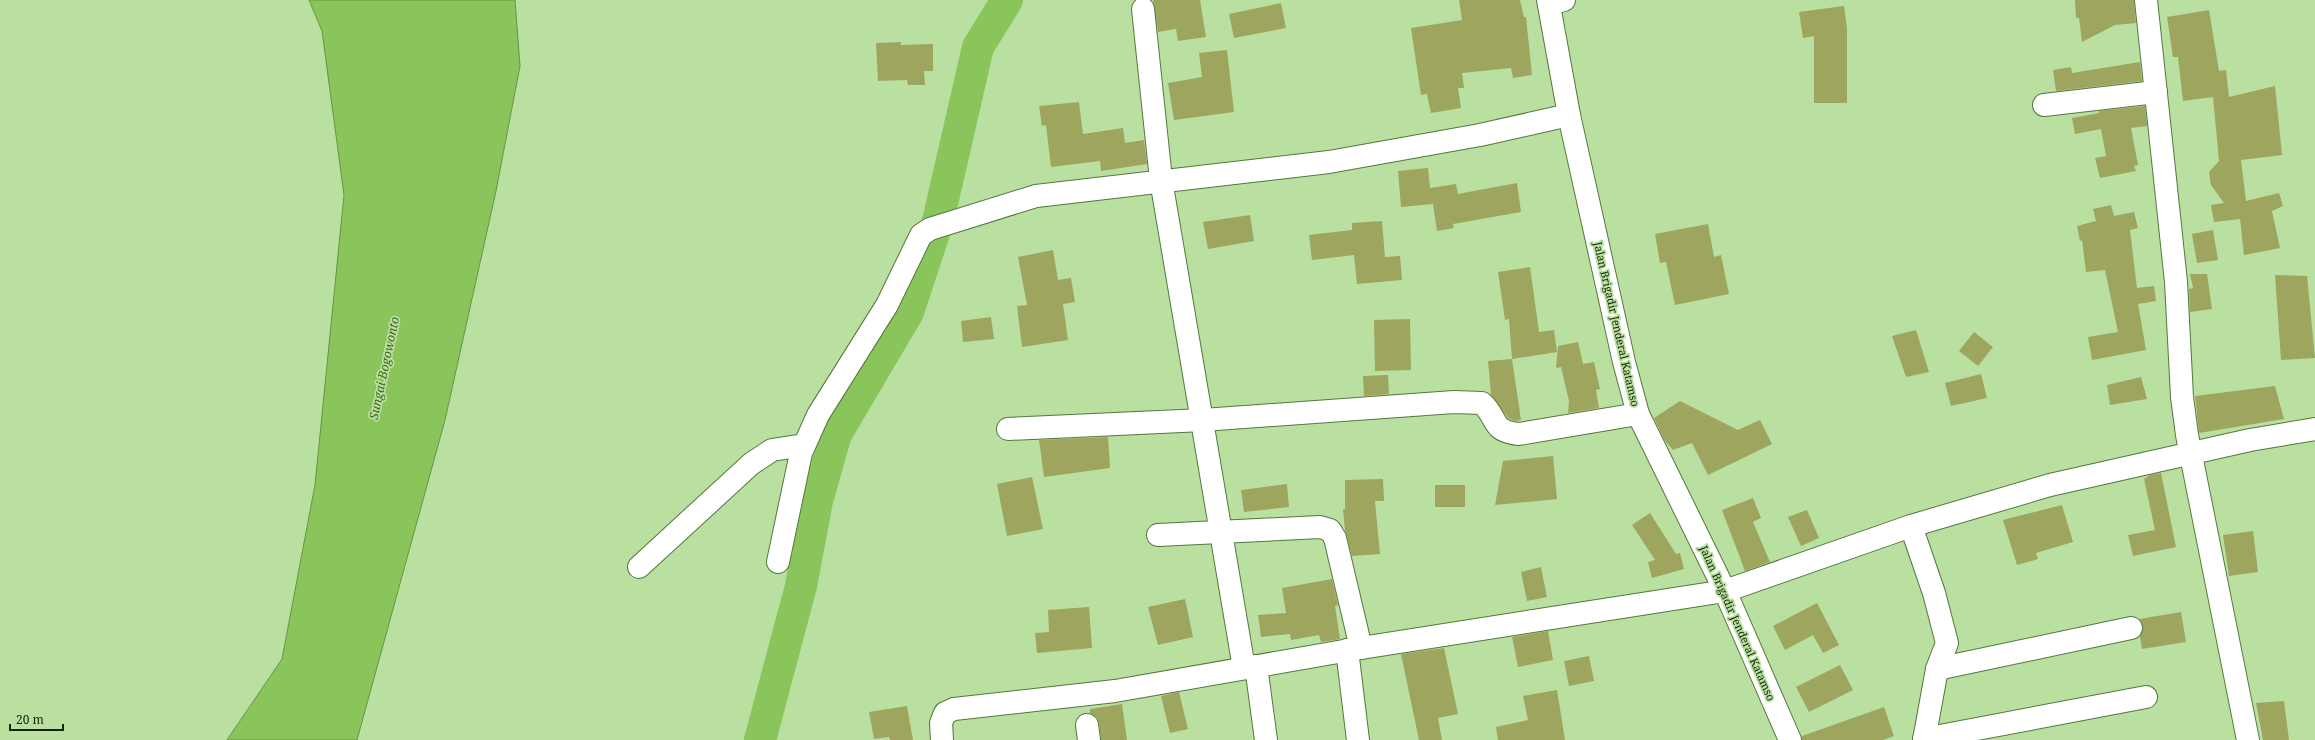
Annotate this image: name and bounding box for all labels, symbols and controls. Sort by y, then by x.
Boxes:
street label: Jalan Brigadir Jenderal Katamso [1590,239,1643,408]
water label: Sungai Bogowonto [365,315,403,421]
street label: Jalan Brigadir Jenderal Katamso [1696,542,1779,703]
scale bar [10,706,63,732]
text: 20 m [16,711,44,728]

